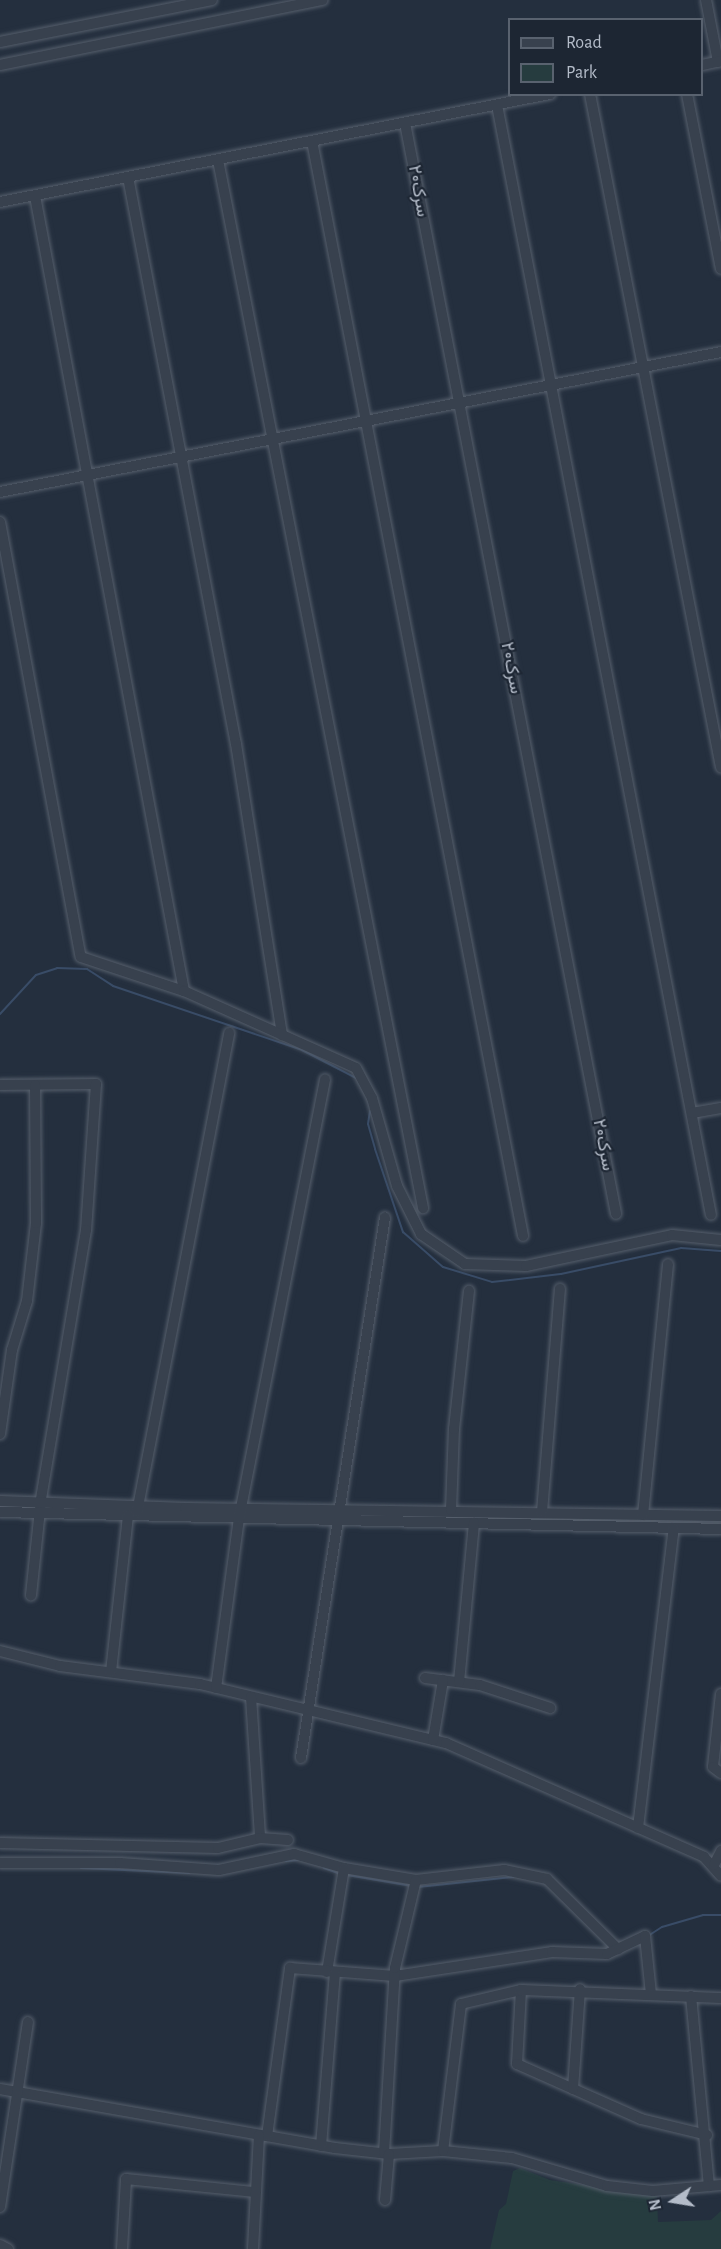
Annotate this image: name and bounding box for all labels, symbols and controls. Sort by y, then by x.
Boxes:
legend [508,18,703,96]
text: Road [566,34,602,52]
text: Park [566,64,597,82]
street label: سرک۲۰ [403,163,433,219]
street label: سرک۲۰ [495,640,527,696]
street label: سرک۲۰ [587,1117,619,1173]
north arrow [643,2171,703,2231]
text: N [646,2198,664,2212]

